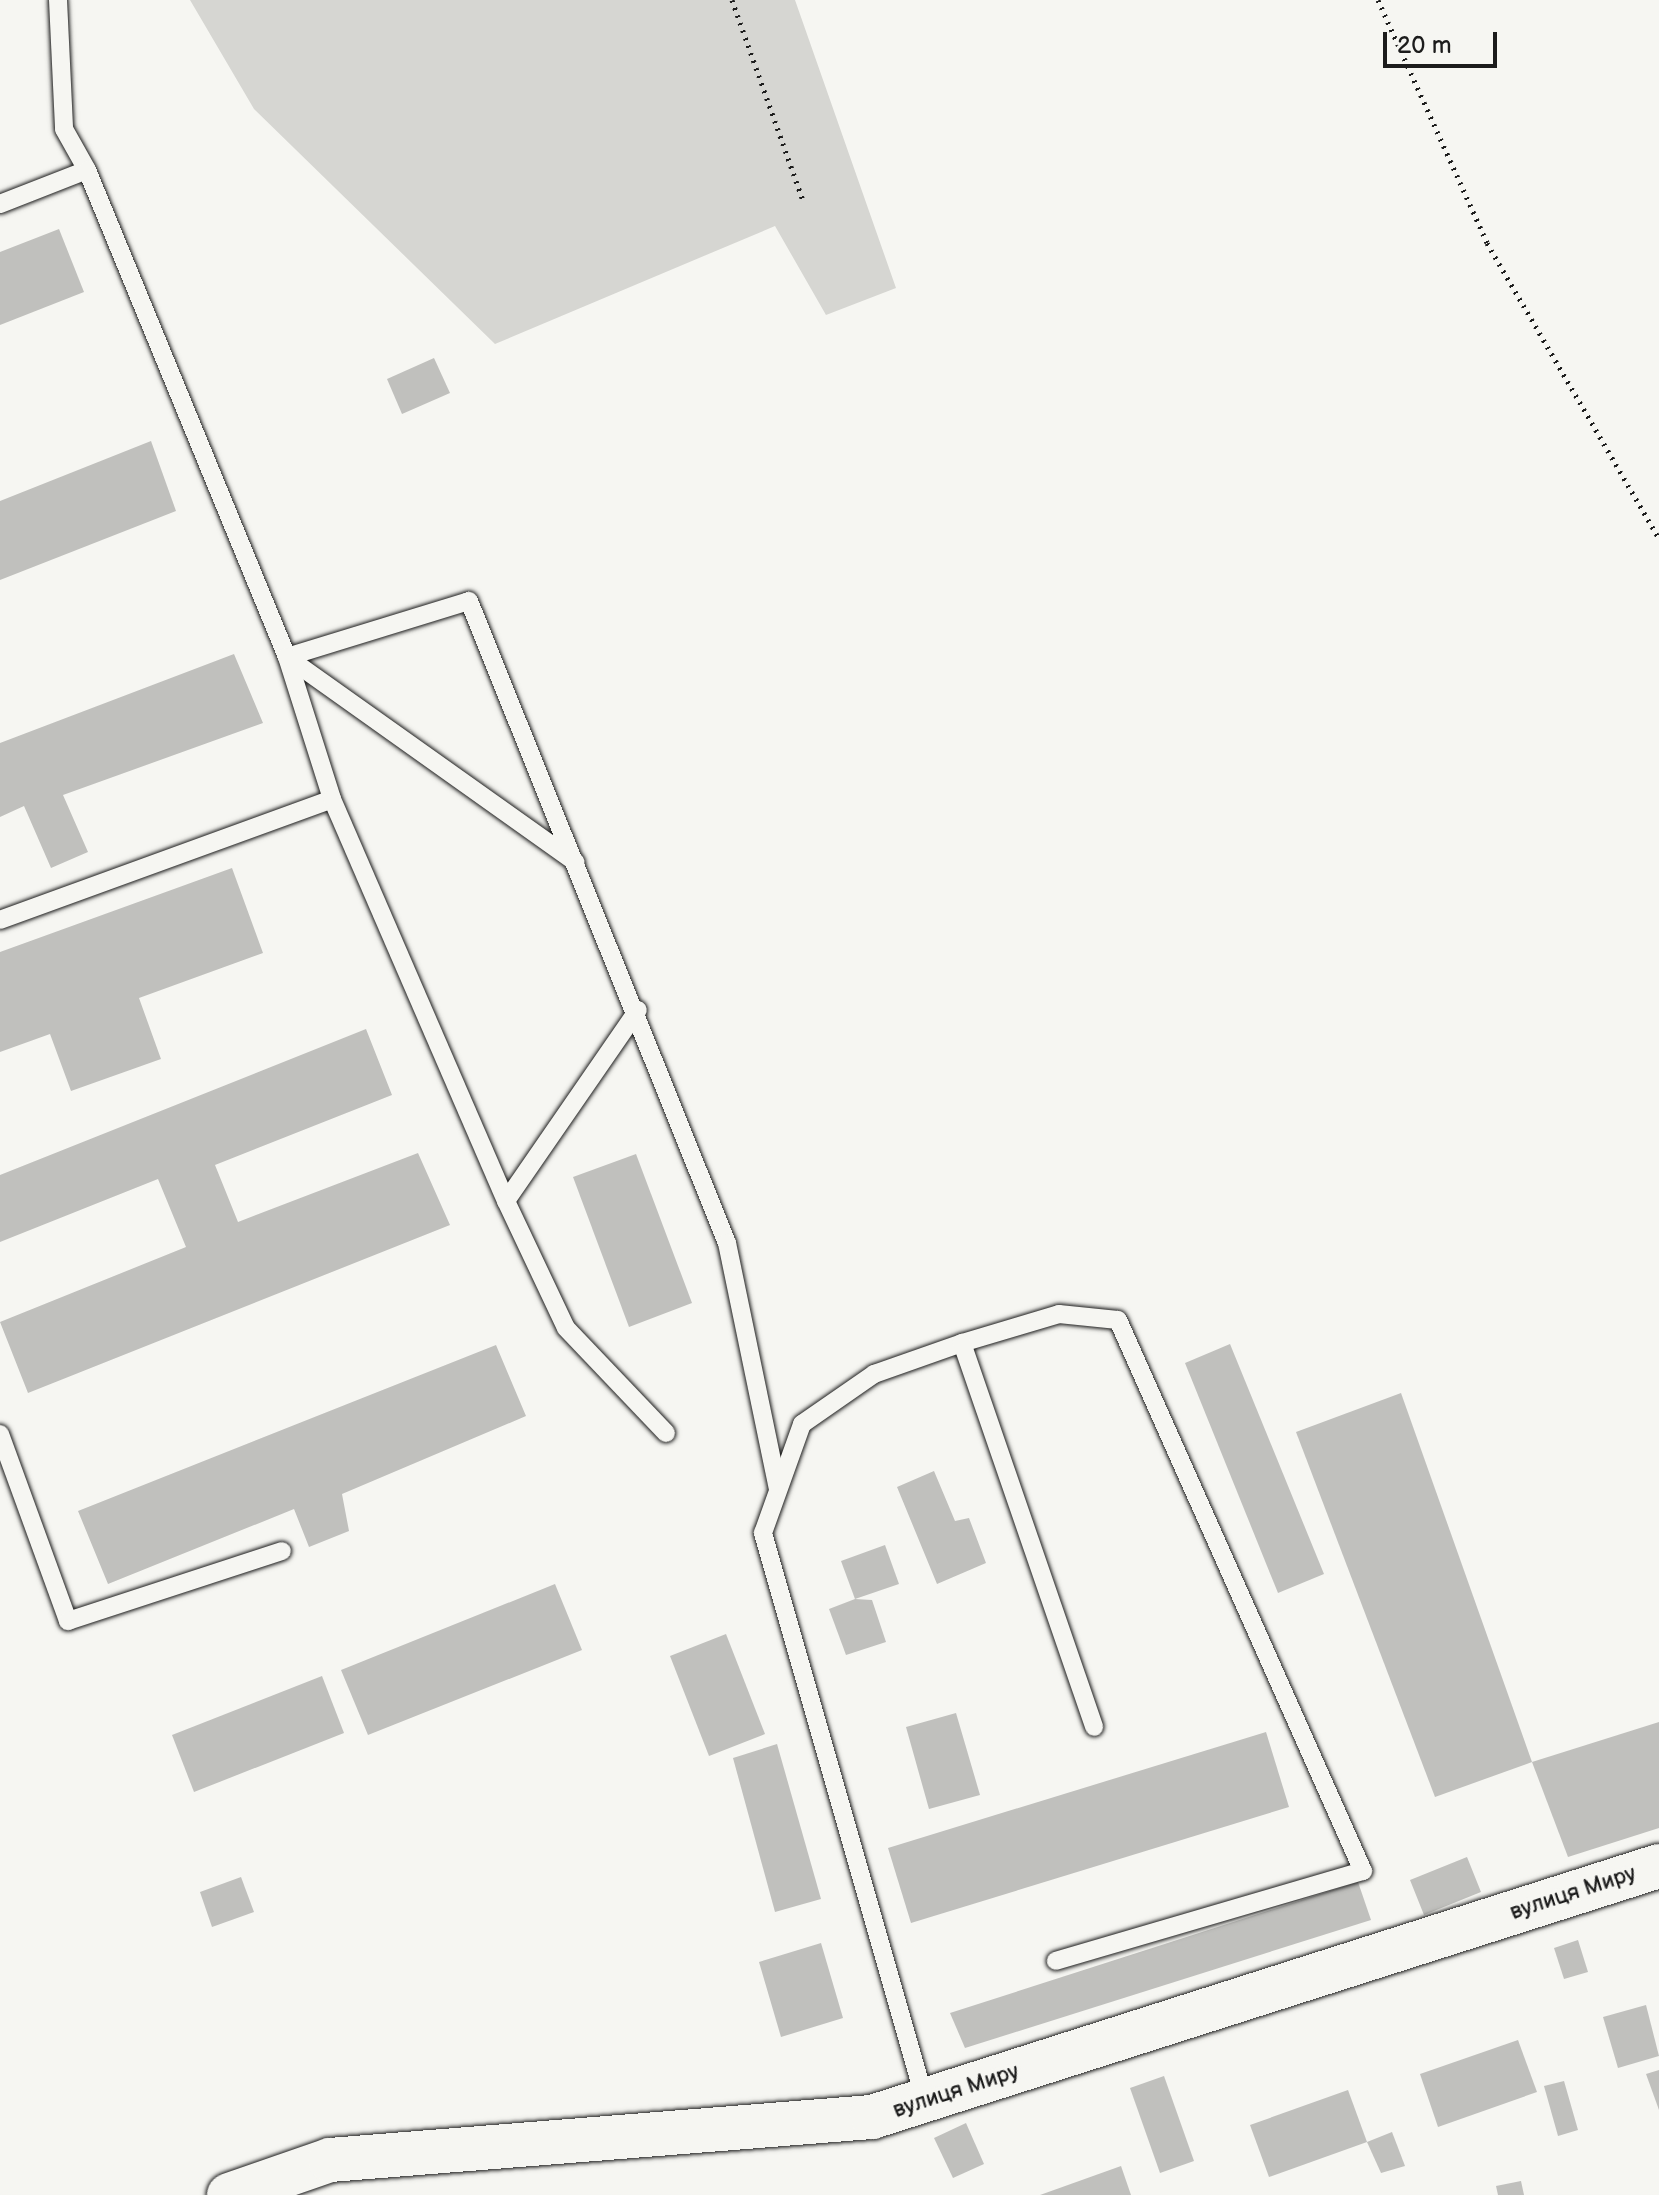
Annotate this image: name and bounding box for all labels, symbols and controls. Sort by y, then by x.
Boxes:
scale bar [1387,16,1501,66]
text: 20 m [1397,31,1452,60]
street label: вулиця Миру [1507,1860,1639,1926]
street label: вулиця Миру [890,2058,1022,2124]

